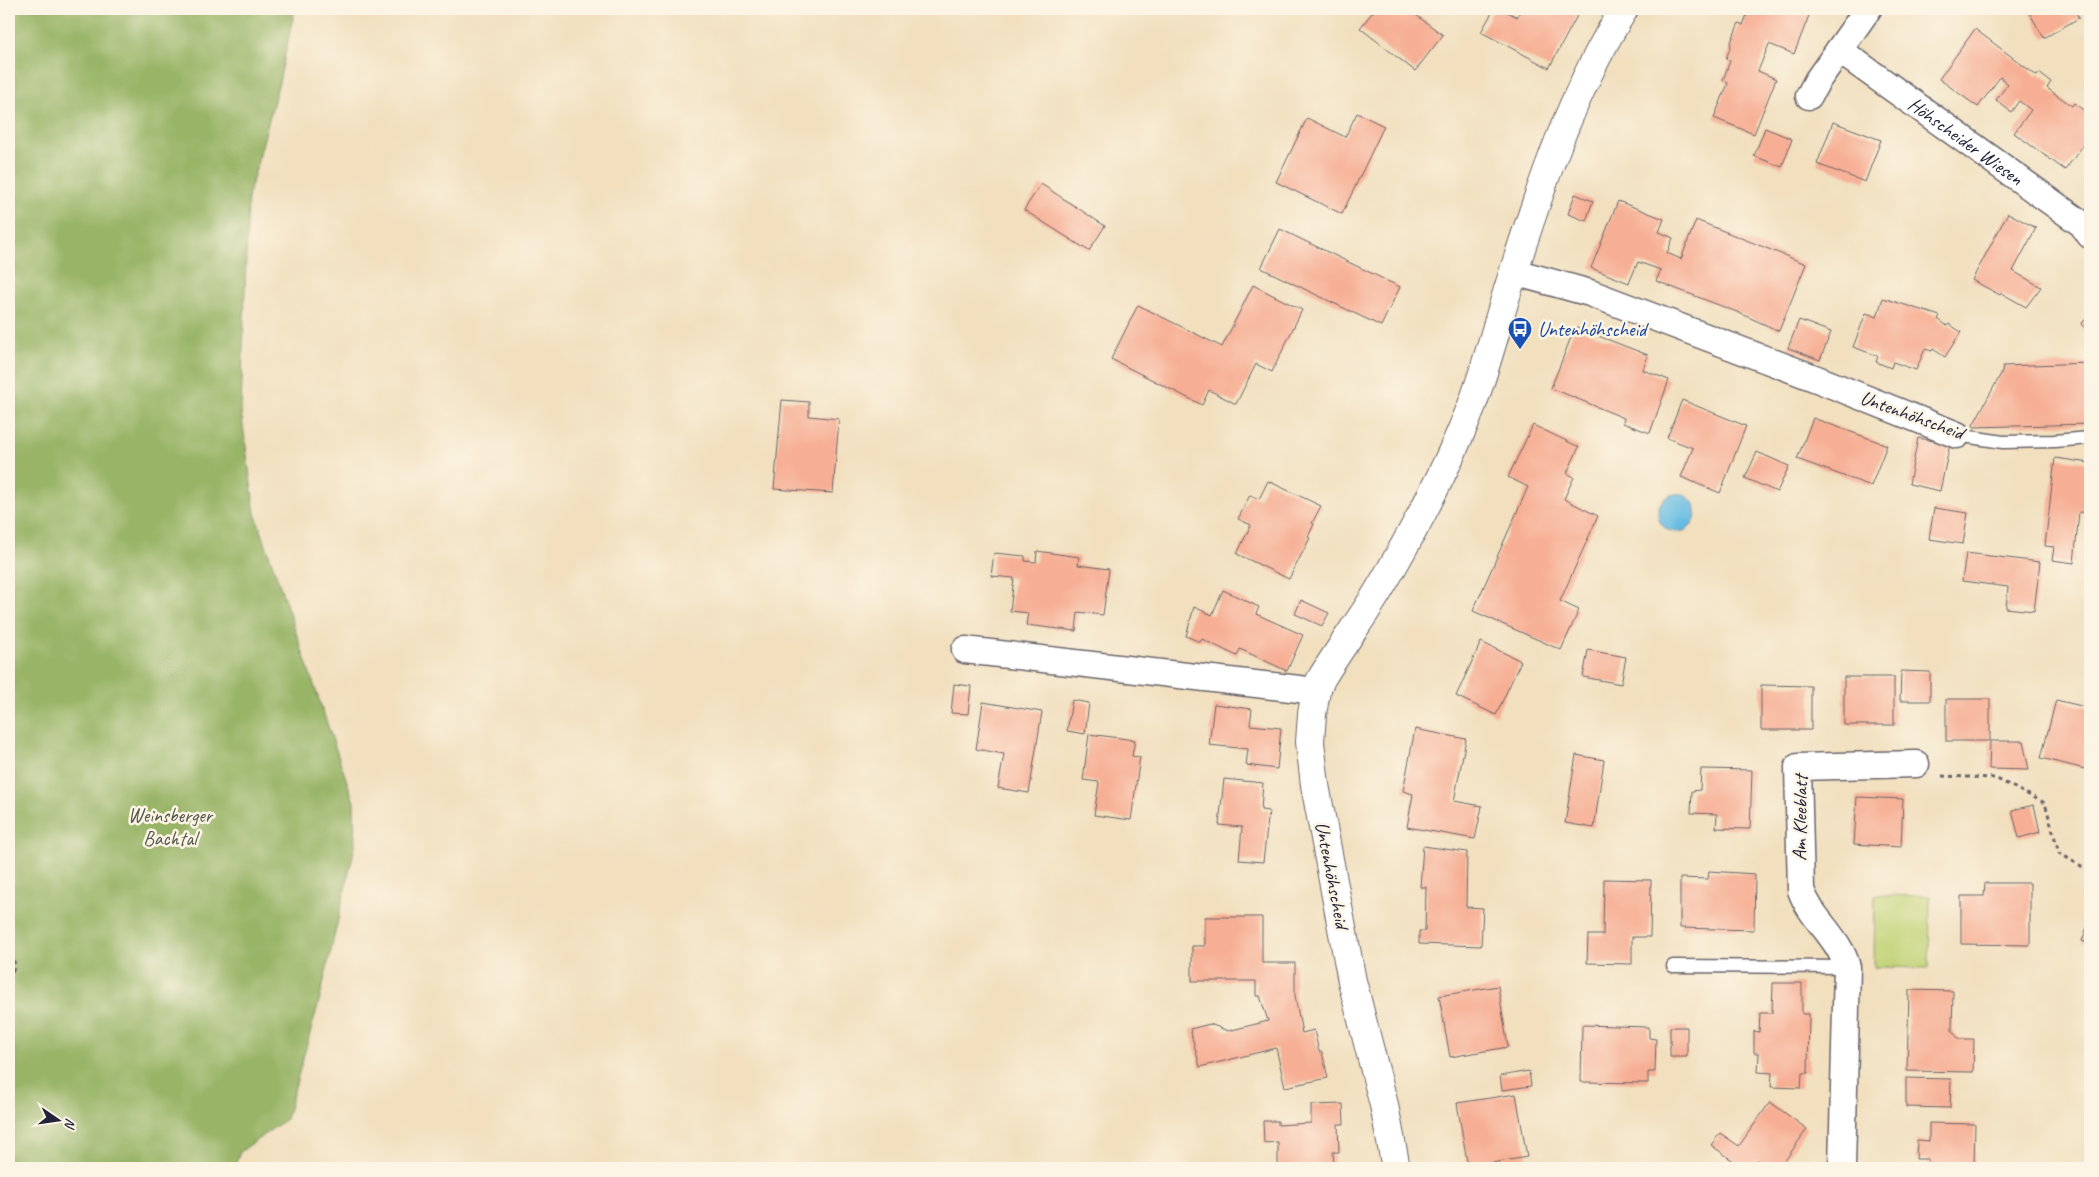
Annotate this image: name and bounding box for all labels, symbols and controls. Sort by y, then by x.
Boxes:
street label: Höhscheider Wiesen [1904,91,2029,191]
bus stop icon: Untenhöhscheid [1507,316,1533,350]
place label: Untenhöhscheid [1538,317,1649,342]
street label: Untenhöhscheid [1857,385,1970,446]
street label: Am Kleeblatt [1787,771,1813,861]
park label: Weinsberger Bachtal [128,803,214,851]
street label: Untenhöhscheid [1309,820,1355,933]
north arrow [32,1094,82,1144]
text: N [60,1117,79,1131]

